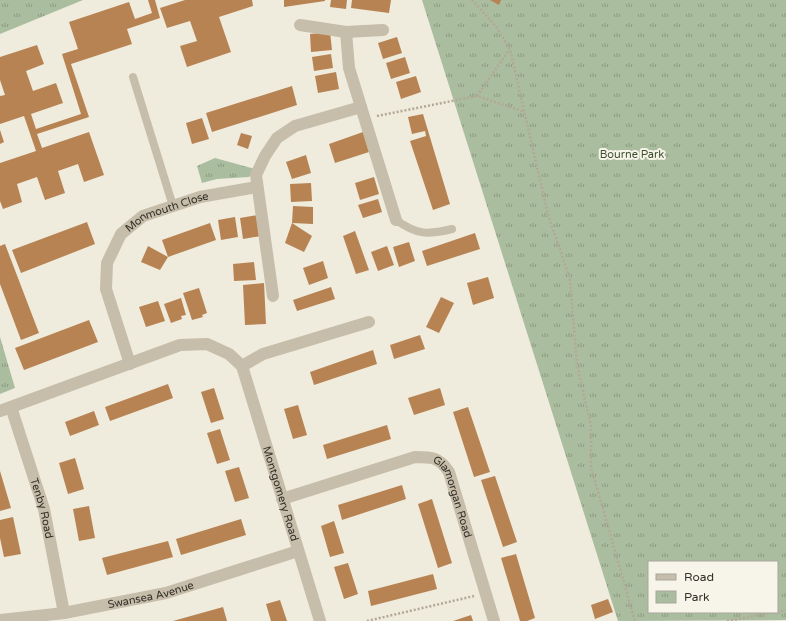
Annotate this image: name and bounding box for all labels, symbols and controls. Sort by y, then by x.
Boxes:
park label: Bourne Park [600,148,664,161]
street label: Monmouth Close [123,190,210,235]
street label: Montgomery Road [260,445,301,543]
street label: Glamorgan Road [431,453,474,539]
street label: Tenby Road [27,476,56,540]
legend [648,561,778,613]
text: Road [684,570,714,584]
street label: Swansea Avenue [107,579,195,611]
text: Park [684,590,710,604]

